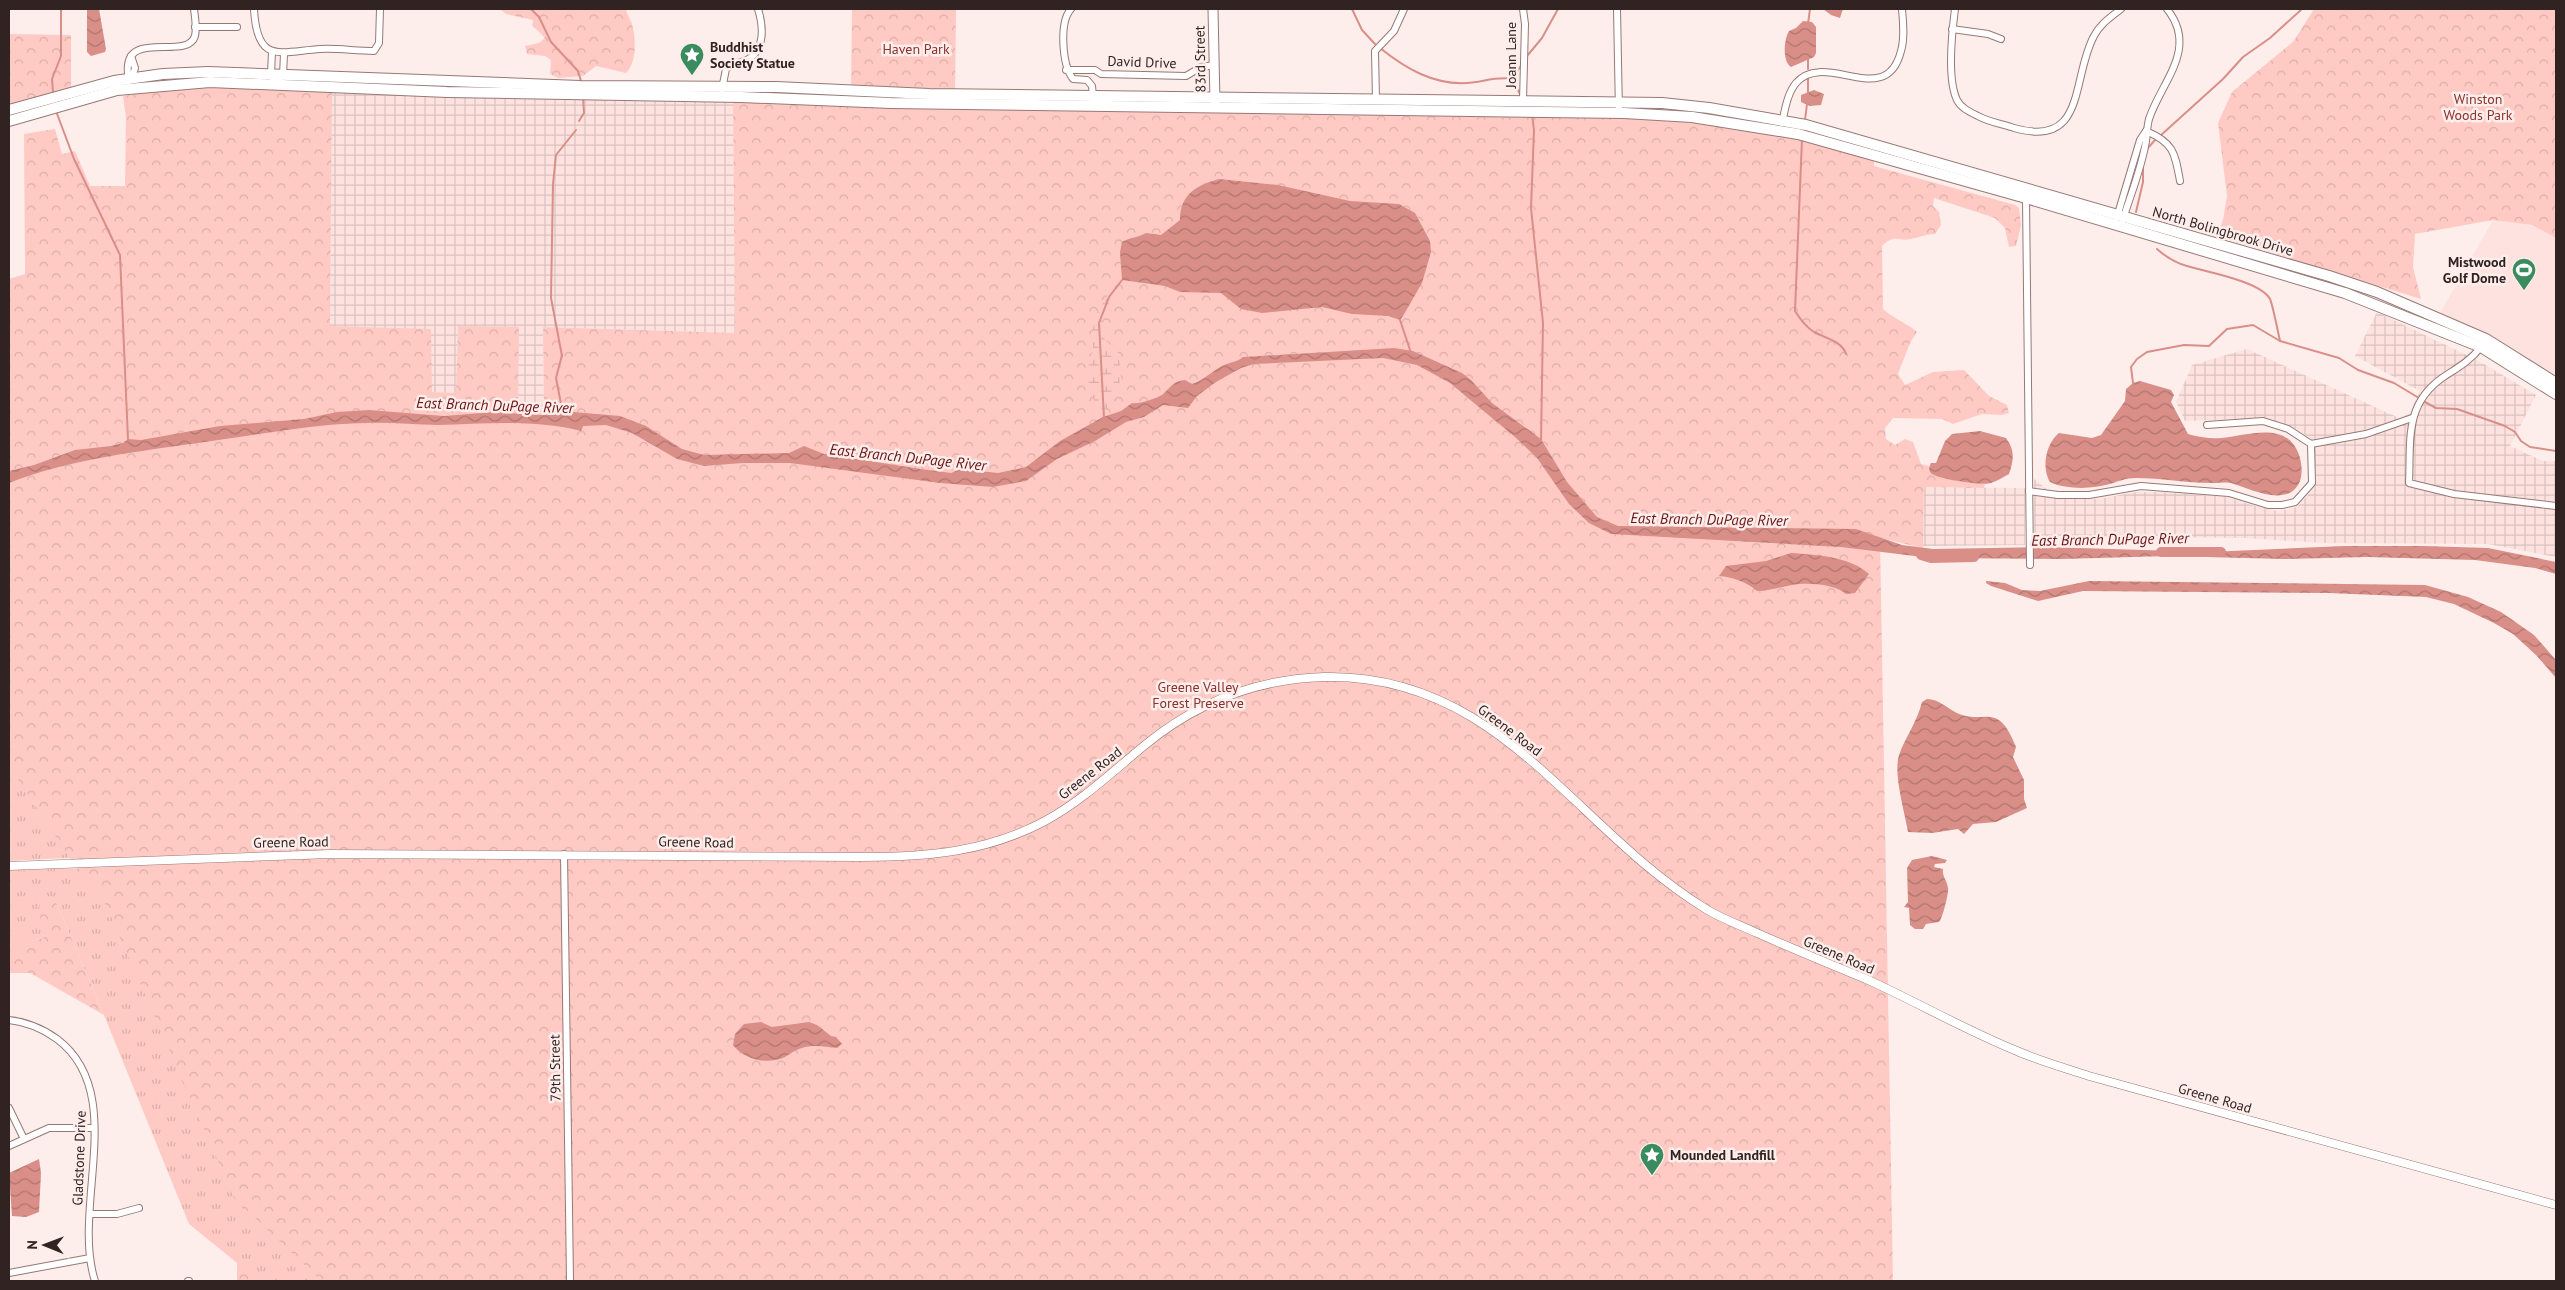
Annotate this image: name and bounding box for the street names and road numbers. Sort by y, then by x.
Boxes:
street label: Joann Lane [1502,22,1520,89]
street label: 83rd Street [1190,25,1210,93]
street label: David Drive [1107,52,1177,72]
street label: North Bolingbrook Drive [2151,202,2295,260]
street label: Greene Road [1474,700,1546,760]
street label: Greene Road [1055,743,1125,803]
street label: Greene Road [253,832,329,852]
street label: Greene Road [658,832,734,852]
street label: Greene Road [1801,932,1877,978]
street label: 79th Street [545,1034,565,1102]
street label: Greene Road [2176,1079,2254,1117]
street label: Gladstone Drive [68,1110,90,1206]

